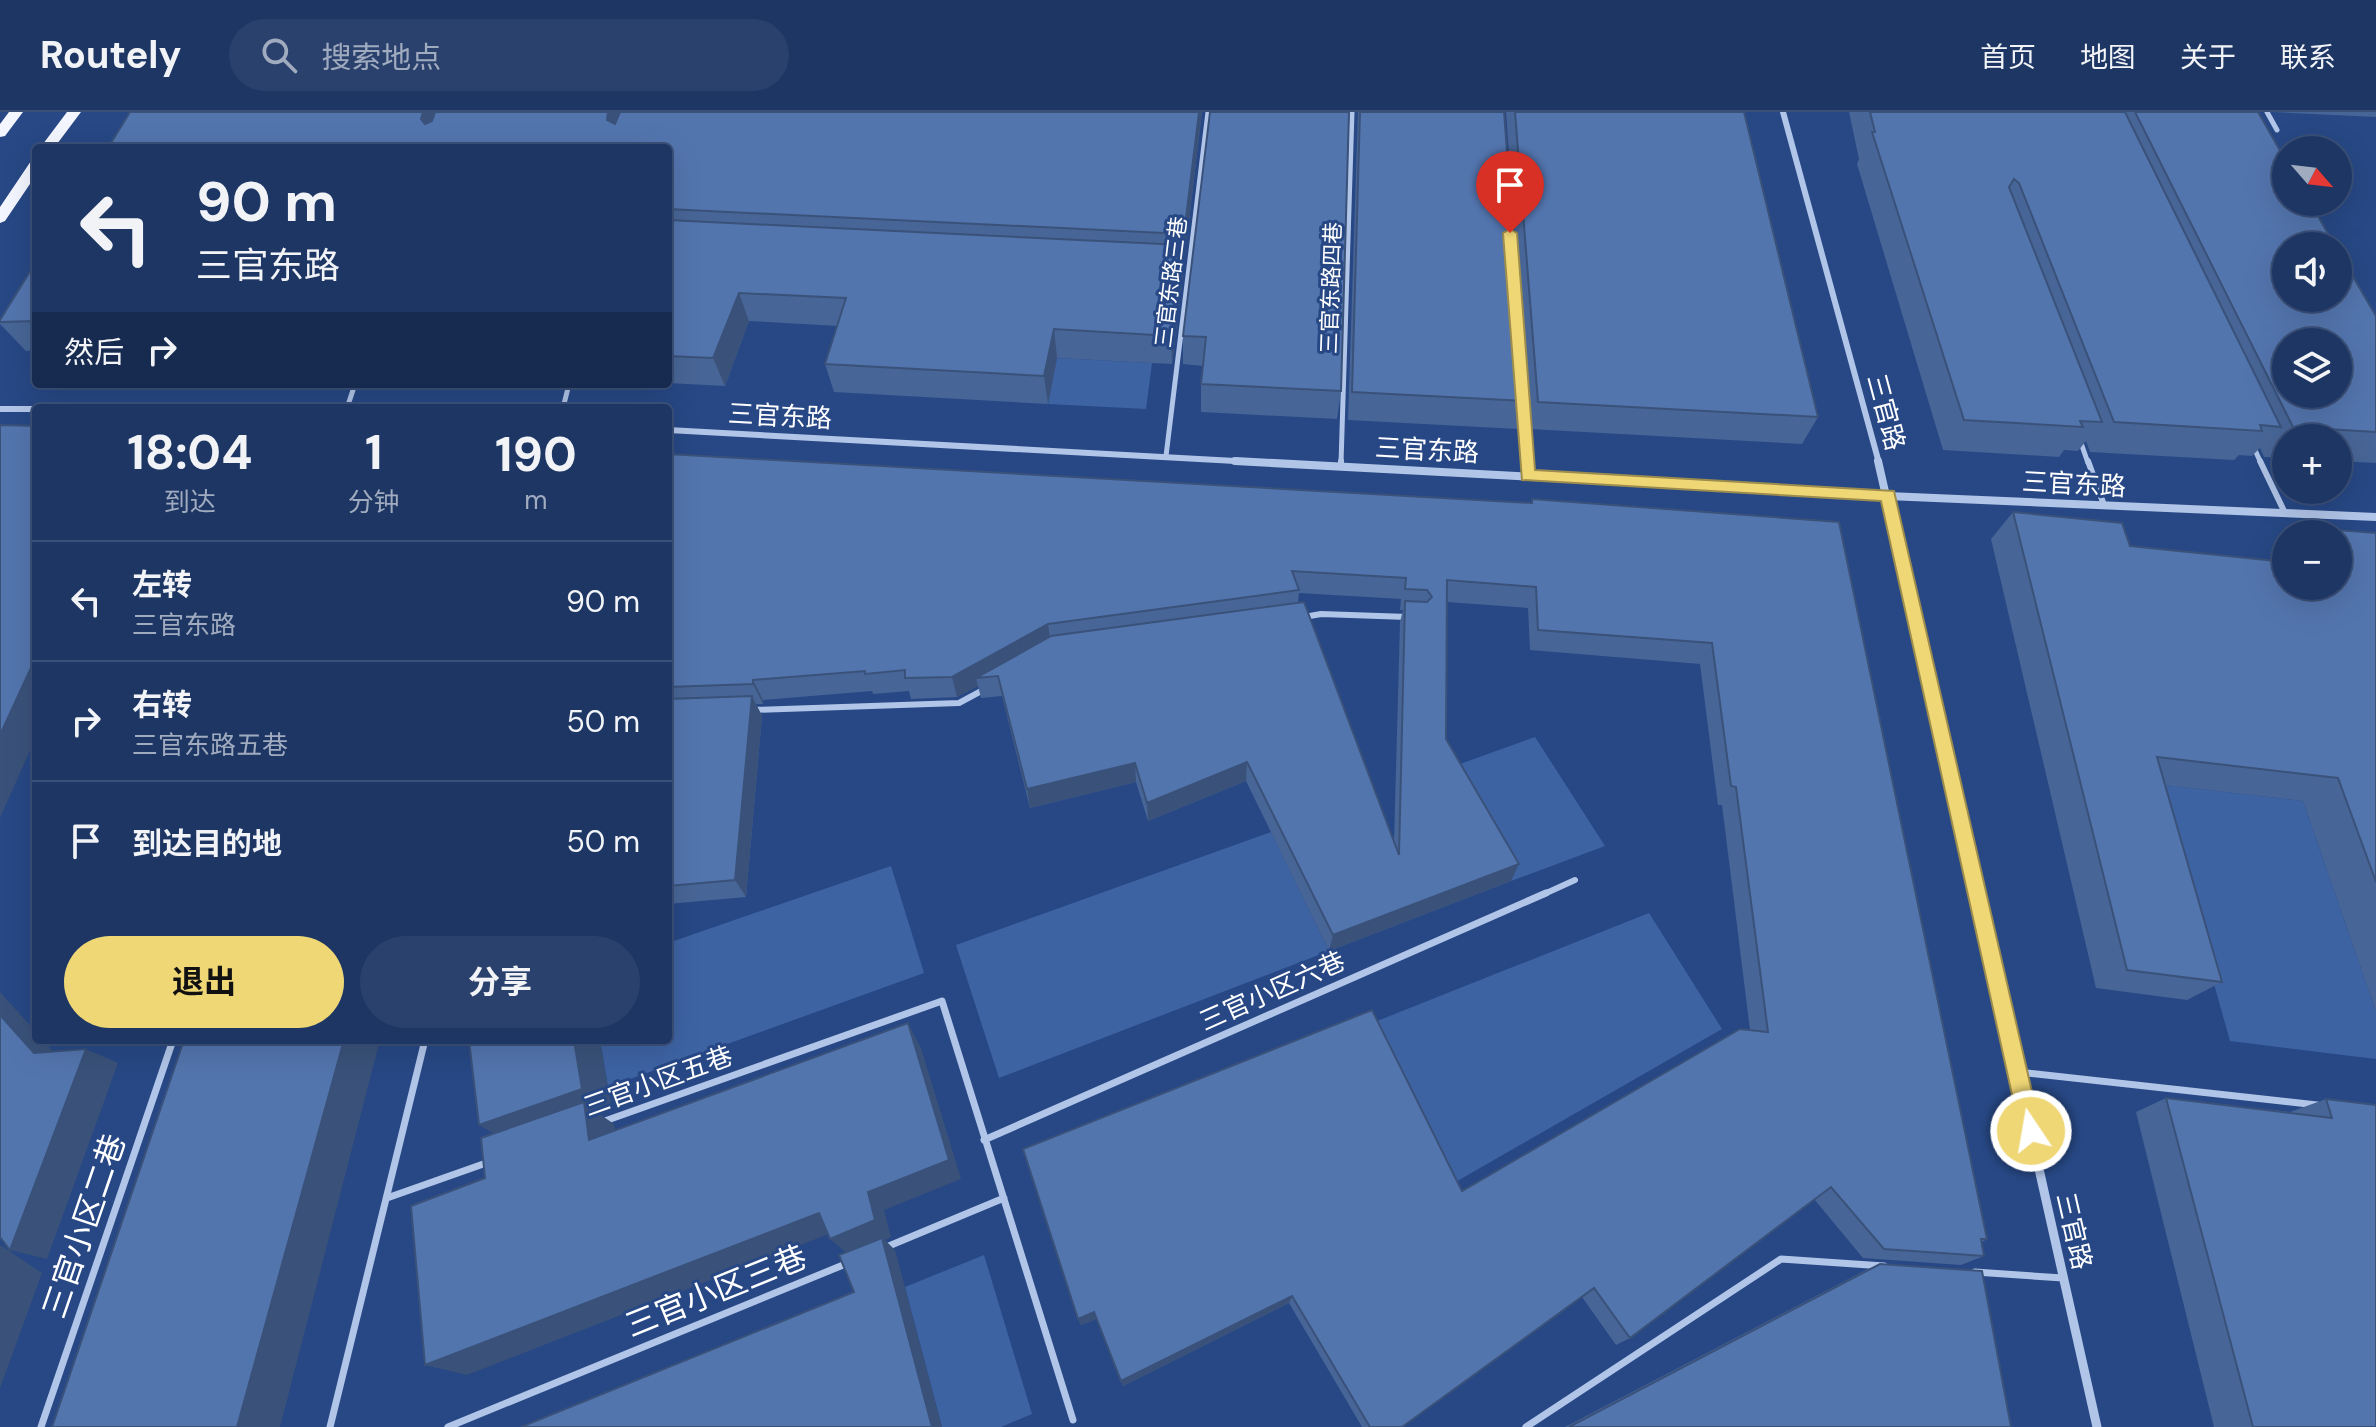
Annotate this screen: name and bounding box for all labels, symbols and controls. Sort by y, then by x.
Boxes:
search box [229,19,789,91]
text: Routely [40,30,181,80]
icon: search [257,33,301,77]
text: 搜索地点 [321,38,441,77]
text: 首页 [1980,39,2036,76]
text: 地图 [2080,39,2136,76]
text: 关于 [2180,39,2236,76]
text: 联系 [2280,39,2336,76]
north arrow [2272,136,2352,216]
map controls [2272,136,2352,600]
pin [1476,151,1544,233]
icon: arrive [1488,163,1532,207]
text: 90 m [196,165,337,238]
icon: left [64,176,168,280]
street label: 三官东路三巷 [1149,215,1193,349]
street label: 三官东路四巷 [1314,222,1348,354]
button: sound [2272,232,2352,312]
text: 三官东路 [196,242,340,289]
icon: right [140,328,184,372]
button: layers [2272,328,2352,408]
text: 然后 [64,333,124,372]
street label: 三官路 [1859,370,1913,454]
street label: 三官东路 [727,396,833,436]
text: 18:04 [127,421,252,484]
text: 1 [365,421,382,484]
text: 190 [495,423,577,486]
button: + [2272,424,2352,504]
street label: 三官东路 [1374,430,1480,470]
street label: 三官东路 [2021,464,2127,504]
text: m [524,483,547,517]
text: 到达 [164,485,216,519]
text: 分钟 [348,485,400,519]
button: − [2272,520,2352,600]
text: 左转 [132,565,192,604]
icon: left [64,579,108,623]
text: 90 m [566,582,640,621]
text: 三官东路 [132,608,236,642]
text: 右转 [132,685,192,724]
icon: right [64,699,108,743]
text: 50 m [566,702,640,741]
text: 三官东路五巷 [132,728,288,762]
icon: arrive [64,819,108,863]
text: 50 m [566,822,640,861]
text: 到达目的地 [132,824,282,863]
button: 退出 [64,936,344,1028]
button: 分享 [360,936,640,1028]
street label: 三官小区六巷 [1194,944,1350,1038]
street label: 三官小区五巷 [579,1038,737,1124]
position arrow [1989,1089,2073,1173]
street label: 三官小区二巷 [33,1128,135,1324]
street label: 三官路 [2049,1189,2099,1273]
street label: 三官小区三巷 [619,1236,813,1346]

